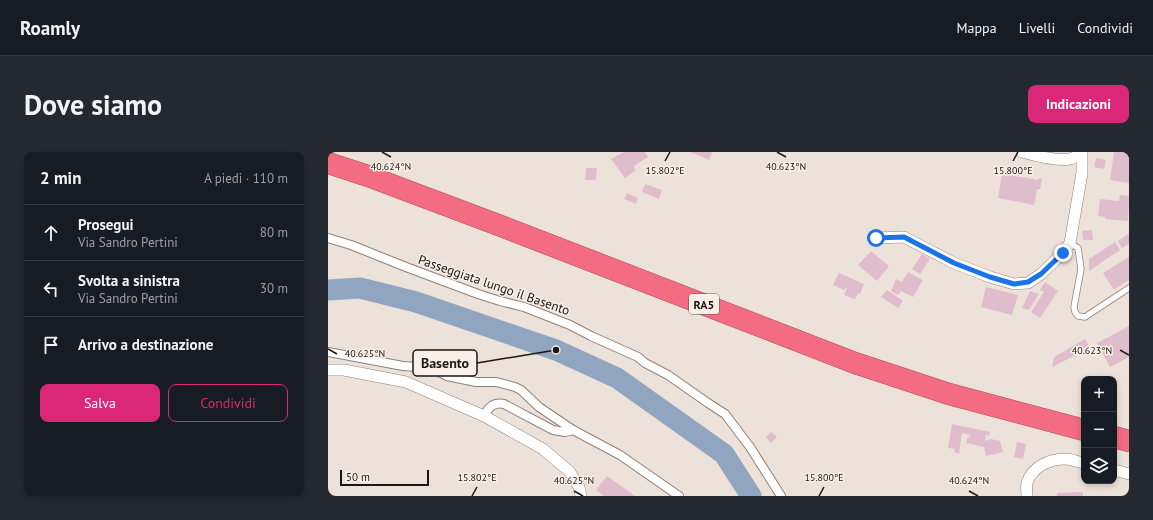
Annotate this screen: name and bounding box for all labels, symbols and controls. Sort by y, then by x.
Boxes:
text: Roamly [20,16,80,40]
text: Mappa [957,19,997,37]
text: Livelli [1019,19,1055,37]
text: Condividi [1077,19,1133,37]
button: Indicazioni [1028,85,1129,123]
text: Dove siamo [24,86,162,123]
text: 40.624°N [371,160,411,173]
text: 40.623°N [766,160,806,173]
text: 15.802°E [646,164,685,177]
text: 15.800°E [994,164,1033,177]
text: 2 min [40,167,81,189]
text: A piedi · 110 m [204,170,288,187]
text: Prosegui [78,215,134,234]
icon: ahead [40,222,62,244]
text: 80 m [260,224,288,241]
route start [867,229,885,247]
text: Via Sandro Pertini [78,234,178,251]
route end [1054,244,1072,262]
street label: Passeggiata lungo il Basento [416,251,572,319]
text: Svolta a sinistra [78,271,180,290]
icon: left [40,278,62,300]
text: 30 m [260,280,288,297]
text: Via Sandro Pertini [78,290,178,307]
road number: RA5 [689,294,719,314]
icon: arrive [40,334,62,356]
text: Arrivo a destinazione [78,335,213,354]
text: 40.623°N [1072,344,1112,357]
text: 40.625°N [345,347,385,360]
callout: Basento [413,350,477,376]
text: Basento [421,354,470,372]
map controls [1081,376,1117,484]
button: + [1081,376,1117,412]
button: Salva [40,384,160,422]
button: Condividi [168,384,288,422]
button: − [1081,412,1117,448]
button: layers [1081,448,1117,484]
scale bar [340,468,429,487]
text: 50 m [346,470,370,484]
text: 15.802°E [458,471,497,484]
text: 15.800°E [805,471,844,484]
text: 40.625°N [554,474,594,487]
text: 40.624°N [949,474,989,487]

